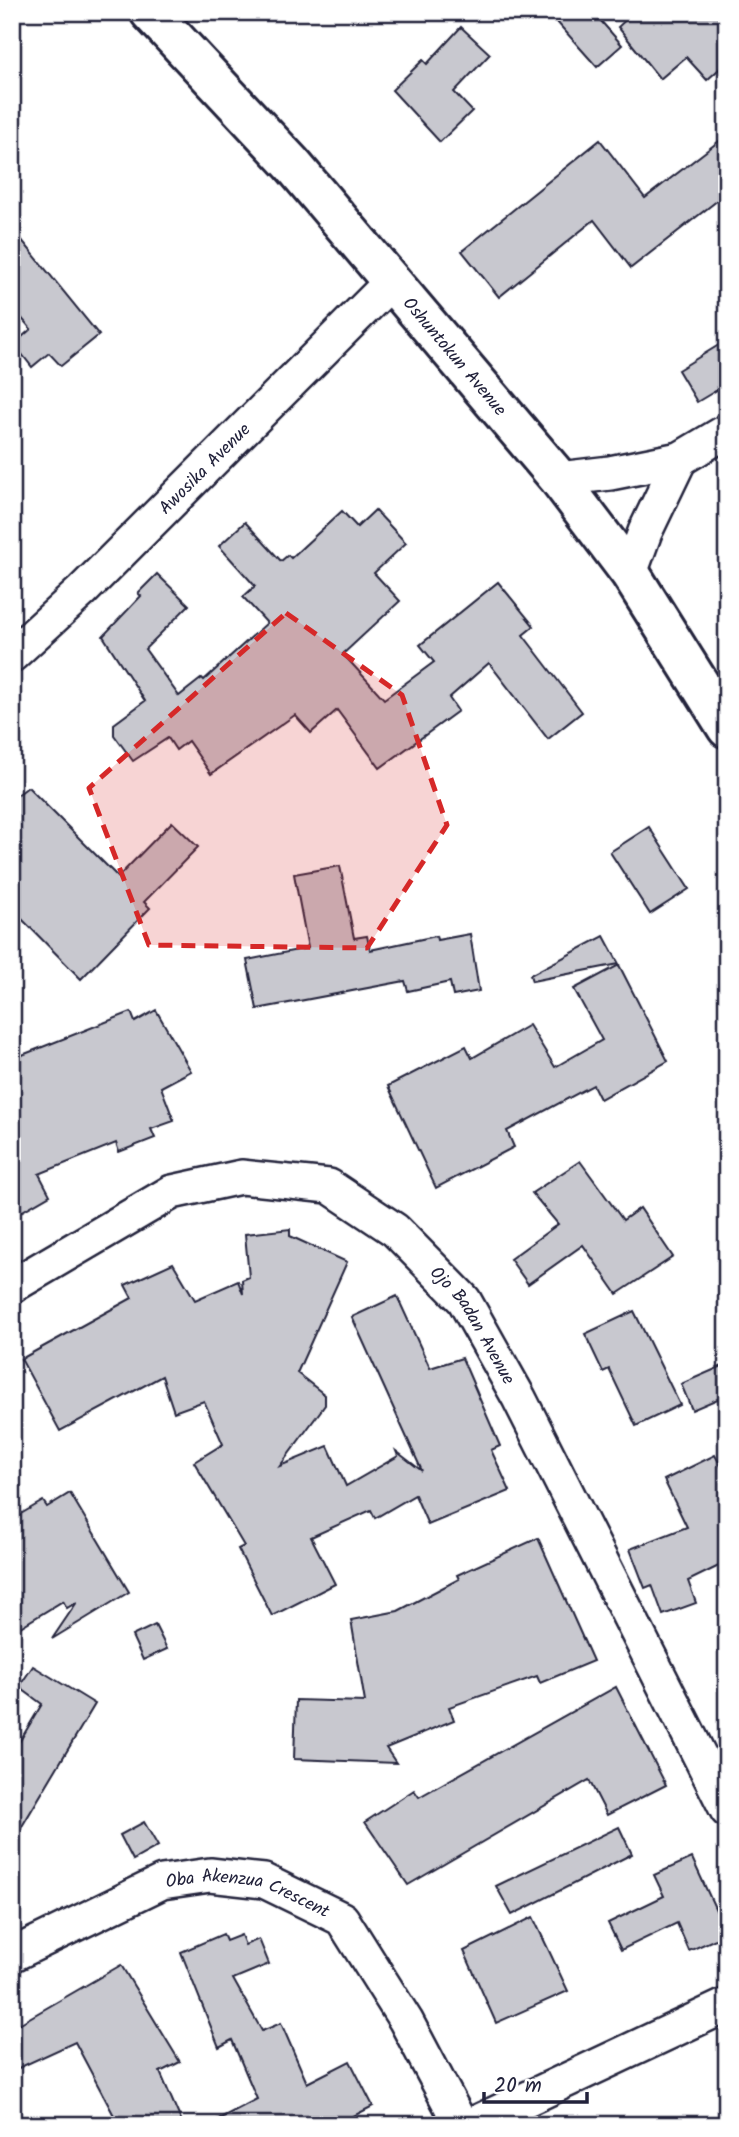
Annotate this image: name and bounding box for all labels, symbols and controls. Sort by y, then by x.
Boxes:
street label: Oshuntokun Avenue [395,291,513,423]
street label: Awosika Avenue [153,417,258,522]
street label: Ojo Badan Avenue [422,1260,522,1391]
street label: Oba Akenzua Crescent [164,1862,335,1927]
scale bar [484,2060,587,2104]
text: 20 m [494,2070,542,2103]

